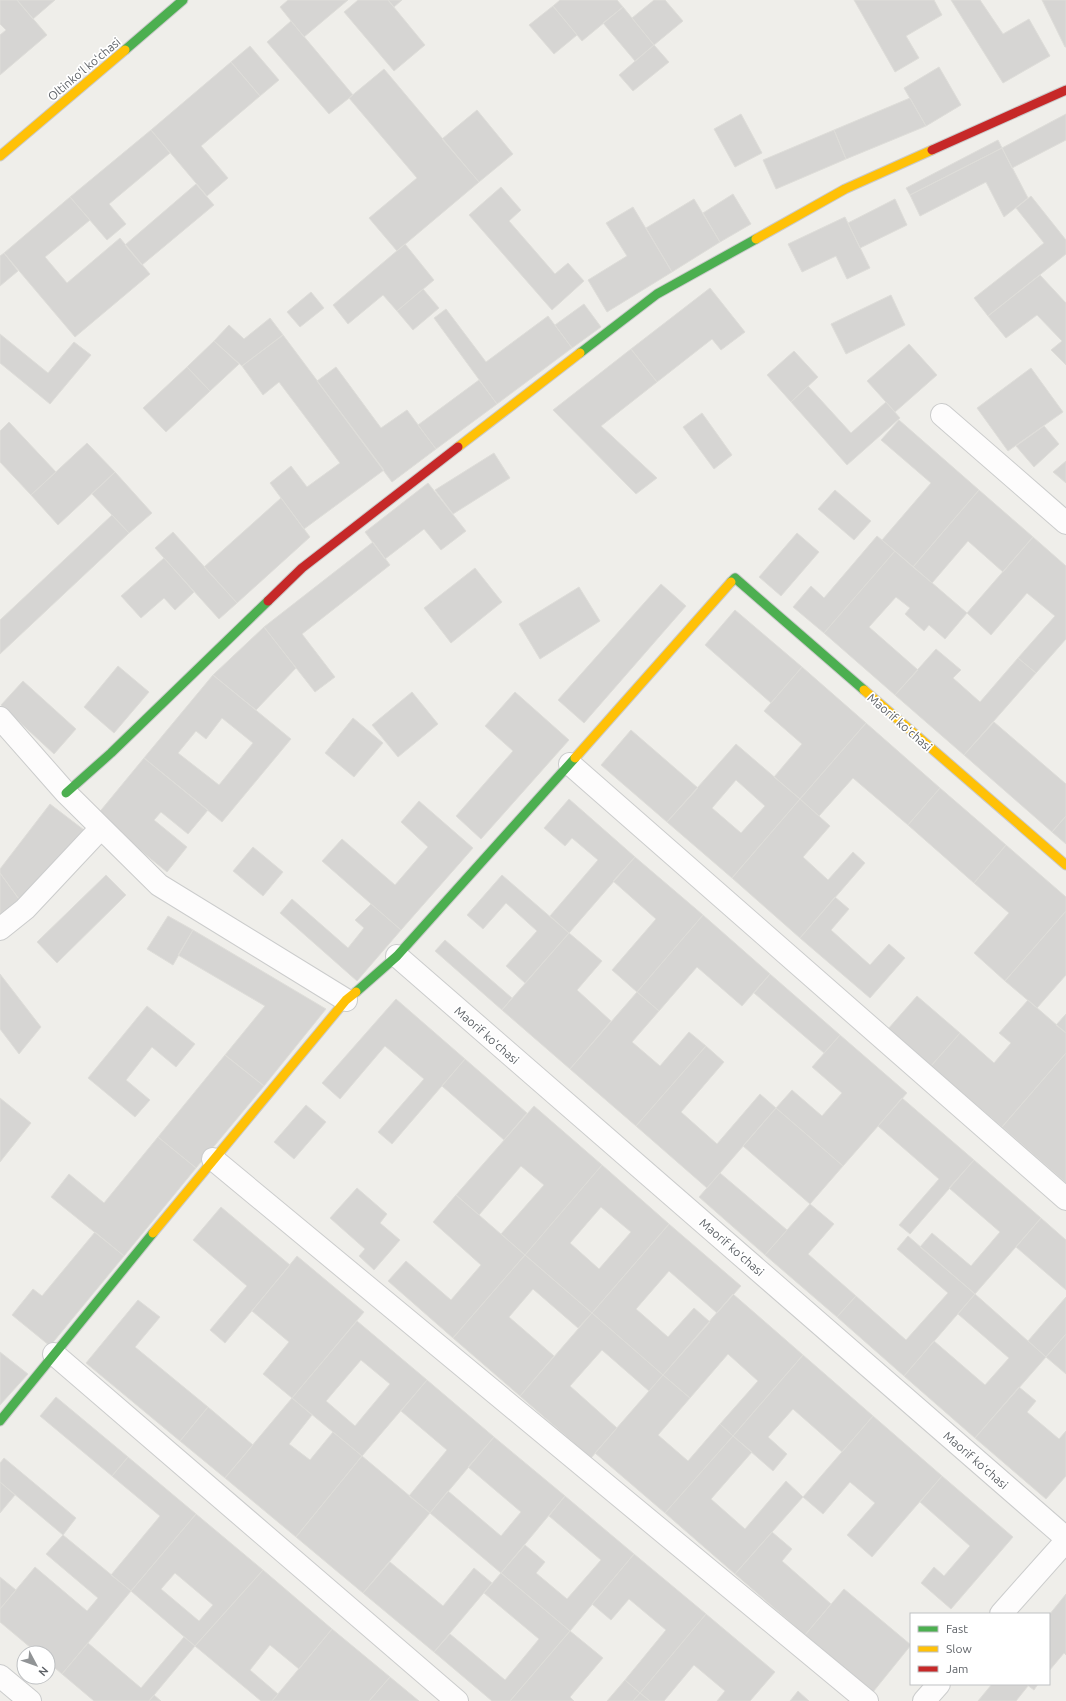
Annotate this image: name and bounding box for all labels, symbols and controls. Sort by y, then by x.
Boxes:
street label: Oltinkoʻl koʻchasi [45,35,123,103]
street label: Maorif koʻchasi [865,691,935,753]
street label: Maorif koʻchasi [452,1004,522,1066]
street label: Maorif koʻchasi [697,1216,767,1278]
street label: Maorif koʻchasi [941,1429,1011,1491]
legend [910,1613,1050,1685]
text: Fast [946,1622,968,1635]
text: Slow [946,1642,972,1655]
north arrow [16,1645,56,1685]
text: Jam [946,1662,968,1675]
text: N [36,1665,51,1679]

